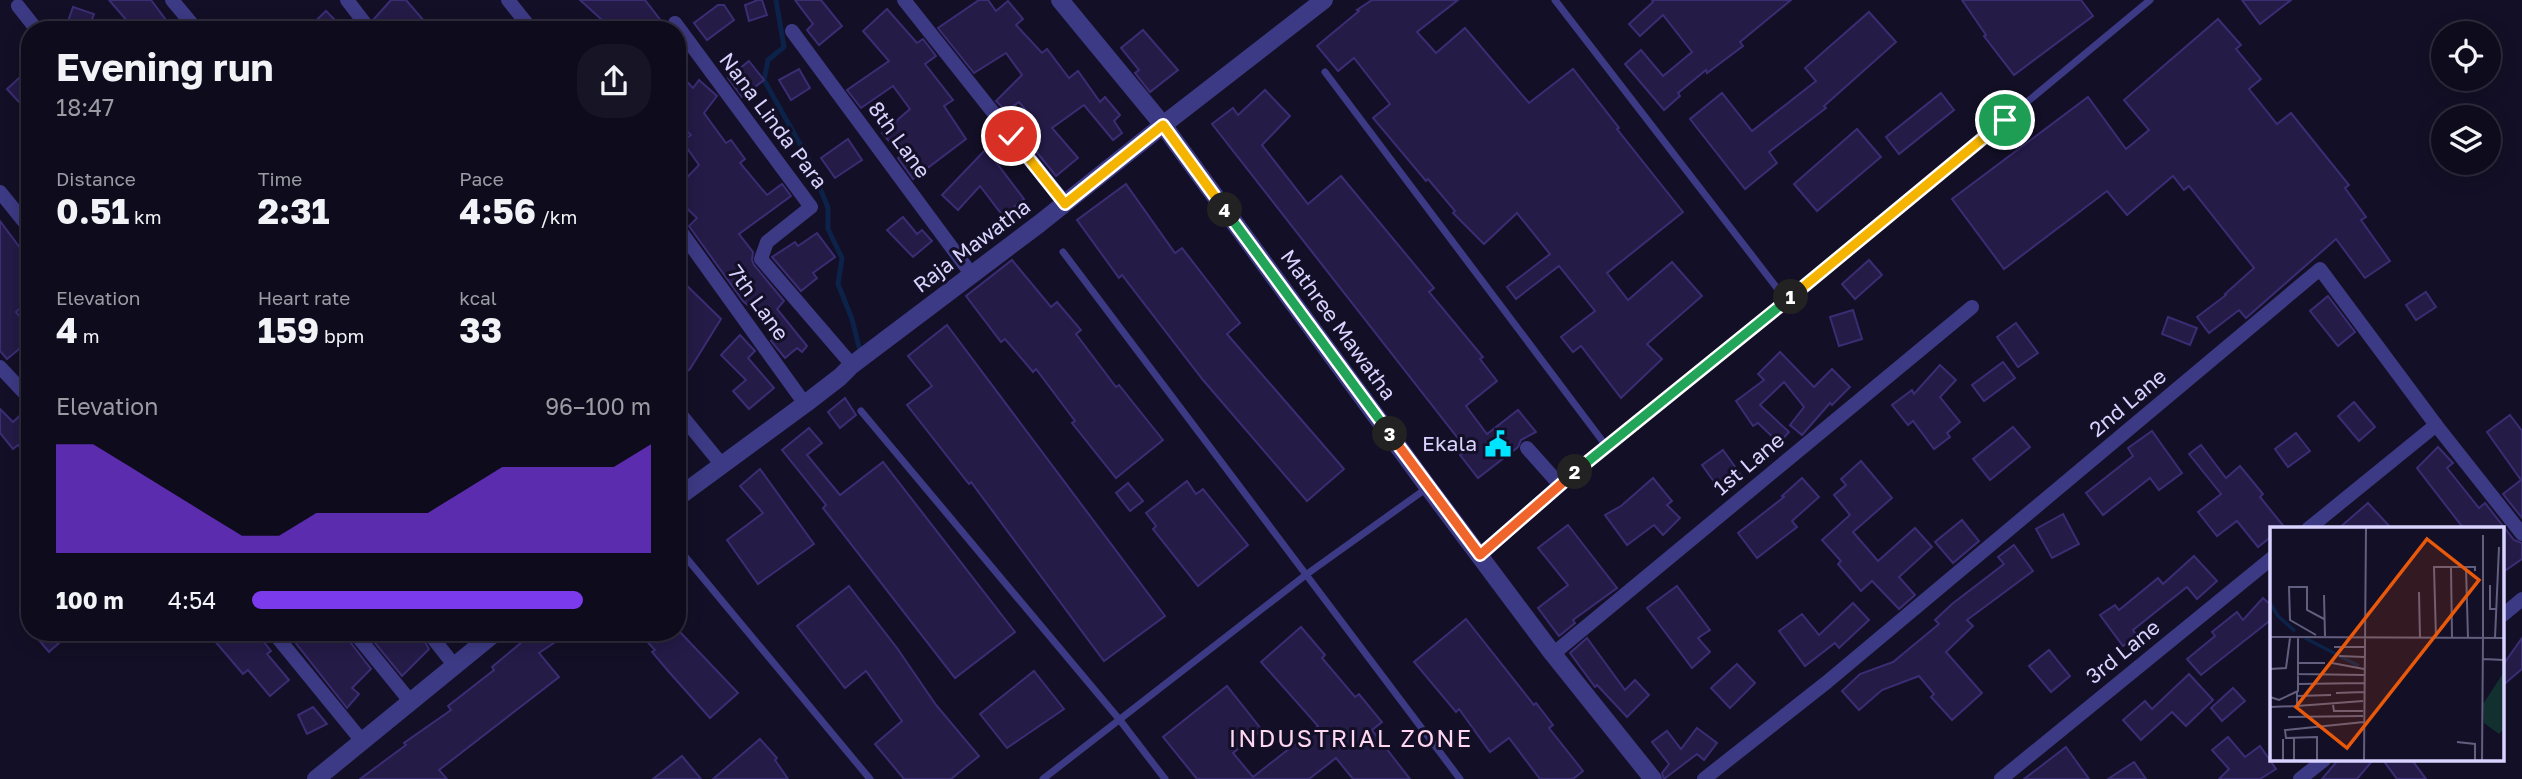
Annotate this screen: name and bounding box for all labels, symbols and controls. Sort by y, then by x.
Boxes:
map controls [2431,21,2501,175]
button: locate [2431,21,2501,91]
text: Evening run [56,44,274,89]
button: share [577,44,651,118]
street label: Nana Linda Para [714,47,833,194]
pin [1975,90,2035,150]
text: 18:47 [56,93,114,121]
street label: 8th Lane [863,96,936,183]
icon: arrive [1986,101,2024,139]
button: layers [2431,105,2501,175]
pin [981,106,1041,166]
icon: check [992,117,1030,155]
text: Distance [56,167,136,190]
text: Time [258,167,302,190]
text: Pace [459,167,504,190]
text: 0.51 [56,190,129,232]
text: 2:31 [258,190,330,232]
text: 4:56 [459,190,536,232]
pin: 4 [1208,192,1242,228]
street label: Raja Mawatha [908,193,1035,298]
text: 4 [1219,198,1230,221]
text: km [129,205,162,228]
text: /km [536,205,577,228]
street label: Mathree Mawatha [1275,244,1402,405]
street label: 7th Lane [723,260,795,345]
pin: 1 [1774,280,1809,314]
text: 1 [1786,285,1795,308]
text: Elevation [56,286,141,309]
text: Heart rate [258,286,350,309]
text: kcal [459,286,497,309]
text: 4 [56,309,78,351]
text: 159 [258,309,319,351]
text: 33 [459,309,502,351]
text: m [78,324,99,347]
text: bpm [319,324,364,347]
street label: 2nd Lane [2084,363,2171,442]
text: Elevation [56,392,158,420]
text: 96–100 m [545,392,651,420]
pin: 3 [1372,416,1408,452]
text: 3 [1384,422,1395,445]
street label: 1st Lane [1708,426,1789,500]
public building icon: Ekala [1483,429,1513,459]
place label: Ekala [1422,430,1477,456]
pin: 2 [1558,454,1592,490]
text: 2 [1569,460,1580,483]
inset map [2270,527,2504,762]
text: 100 m [56,586,124,614]
text: 4:54 [168,586,216,614]
street label: 3rd Lane [2080,614,2165,689]
district label: INDUSTRIAL ZONE [1229,723,1473,752]

